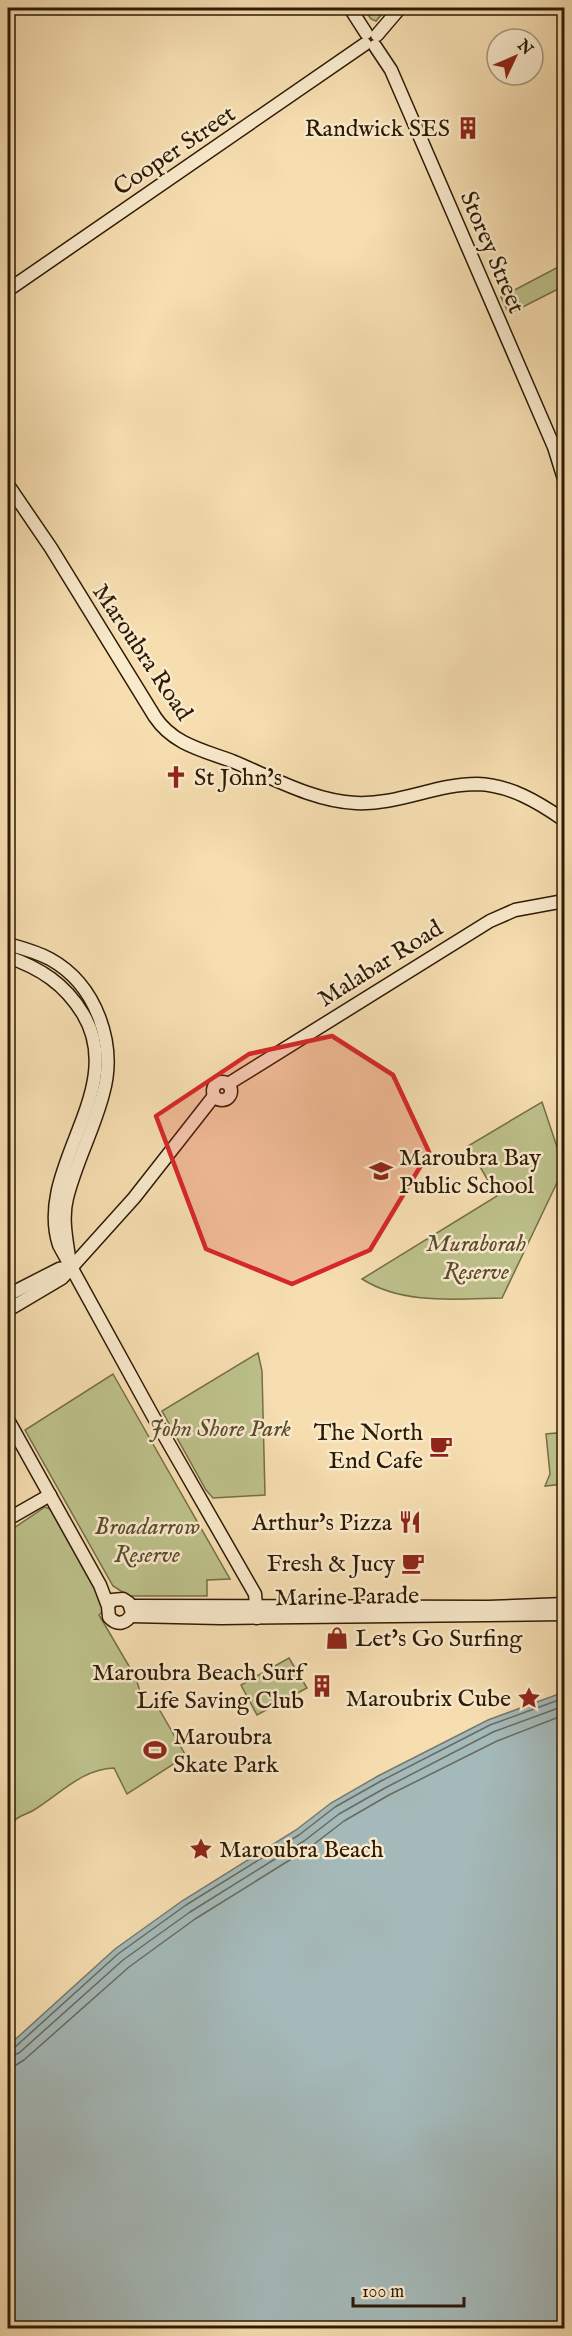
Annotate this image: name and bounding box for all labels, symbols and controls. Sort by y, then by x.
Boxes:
north arrow [485,27,545,87]
text: N [512,35,536,60]
street label: Cooper Street [108,99,242,203]
place label: Randwick SES [304,114,450,145]
building icon: Randwick SES [455,115,481,141]
street label: Storey Street [452,187,531,318]
street label: Maroubra Road [85,578,199,727]
place label: St John's [194,763,282,794]
church icon: St John's [163,764,189,790]
street label: Malabar Road [313,914,449,1015]
place label: Maroubra Bay Public School [399,1143,541,1202]
school or university icon: Maroubra Bay Public School [368,1158,394,1184]
park label: Muraborah Reserve [426,1229,526,1288]
park label: John Shore Park [149,1414,291,1445]
place label: The North End Cafe [314,1418,423,1477]
cafe icon: The North End Cafe [428,1433,454,1459]
place label: Arthur's Pizza [251,1508,393,1539]
restaurant icon: Arthur's Pizza [397,1509,423,1535]
park label: Broadarrow Reserve [94,1512,201,1571]
place label: Fresh & Jucy [267,1549,395,1580]
cafe icon: Fresh & Jucy [400,1550,426,1576]
street label: Marine Parade [275,1581,419,1614]
place label: Let's Go Surfing [355,1624,523,1655]
shop icon: Let's Go Surfing [324,1625,350,1651]
place label: Maroubra Beach Surf Life Saving Club [92,1658,308,1717]
building icon: Maroubra Beach Surf Life Saving Club [309,1673,335,1699]
place label: Maroubrix Cube [346,1684,511,1715]
place icon: Maroubrix Cube [516,1685,542,1711]
place label: Maroubra Skate Park [173,1722,279,1781]
sports icon: Maroubra Skate Park [142,1737,168,1763]
place label: Maroubra Beach [219,1835,384,1866]
place icon: Maroubra Beach [188,1836,214,1862]
scale bar [353,2270,464,2308]
text: 100 m [362,2281,404,2304]

